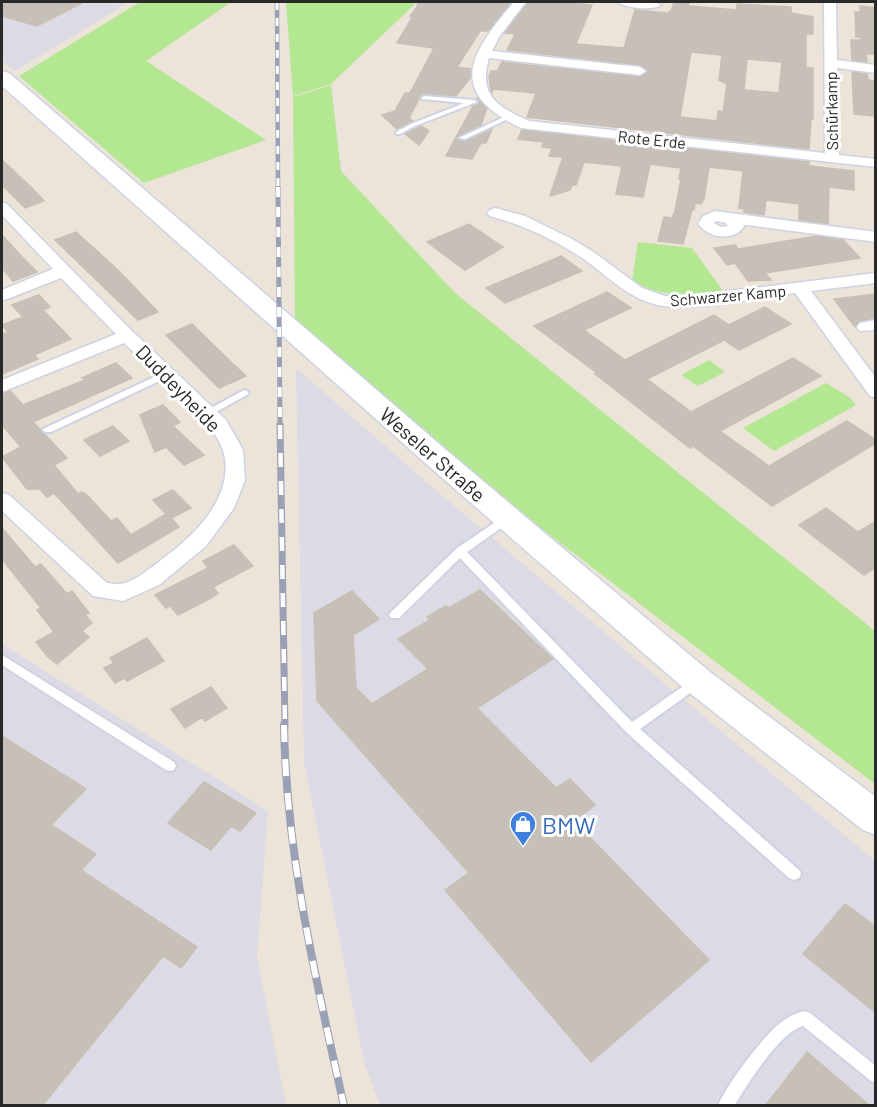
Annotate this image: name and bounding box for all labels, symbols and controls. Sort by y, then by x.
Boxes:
street label: Schürkamp [821,71,841,151]
street label: Rote Erde [617,126,687,152]
street label: Schwarzer Kamp [669,280,787,310]
street label: Duddeyheide [131,339,227,437]
street label: Weseler Straße [375,402,491,506]
shop icon: BMW [508,809,538,847]
place label: BMW [542,810,595,839]

